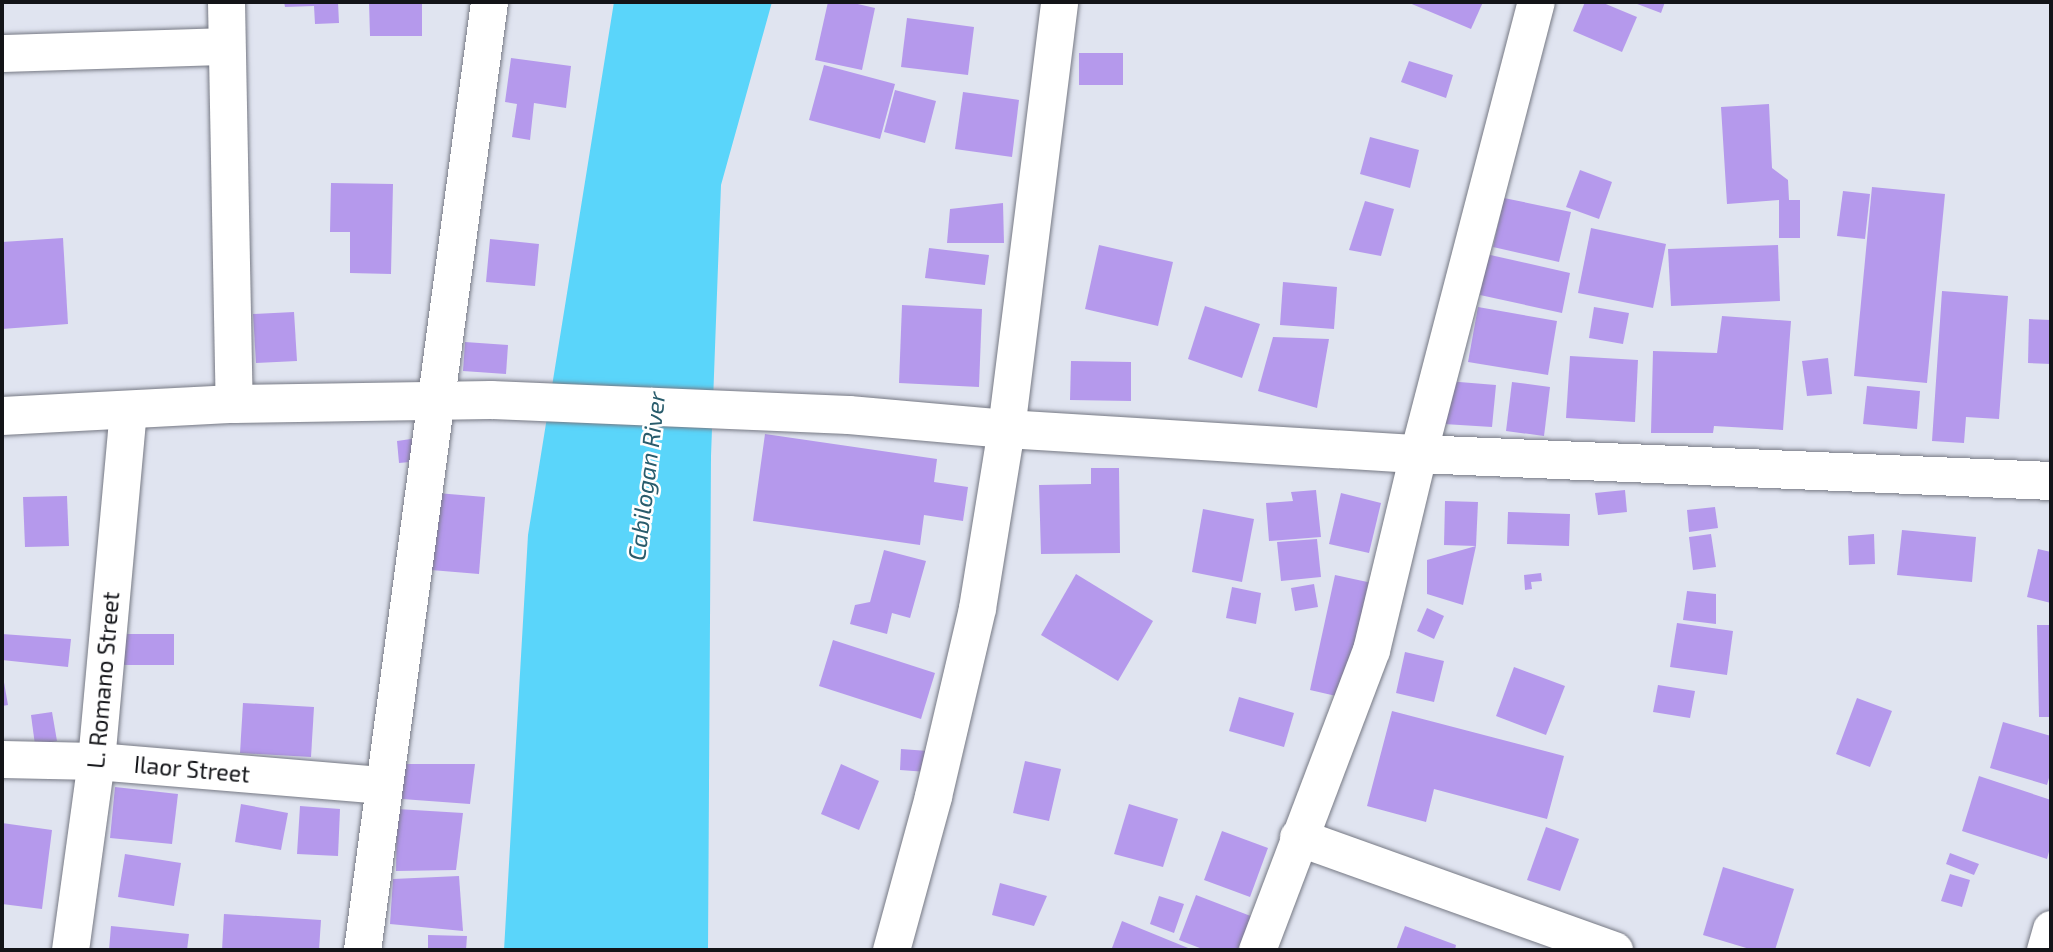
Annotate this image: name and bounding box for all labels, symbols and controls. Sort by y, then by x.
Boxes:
water label: Cabilogan River [621,390,671,562]
street label: L. Romano Street [82,590,124,770]
street label: Ilaor Street [133,750,251,788]

